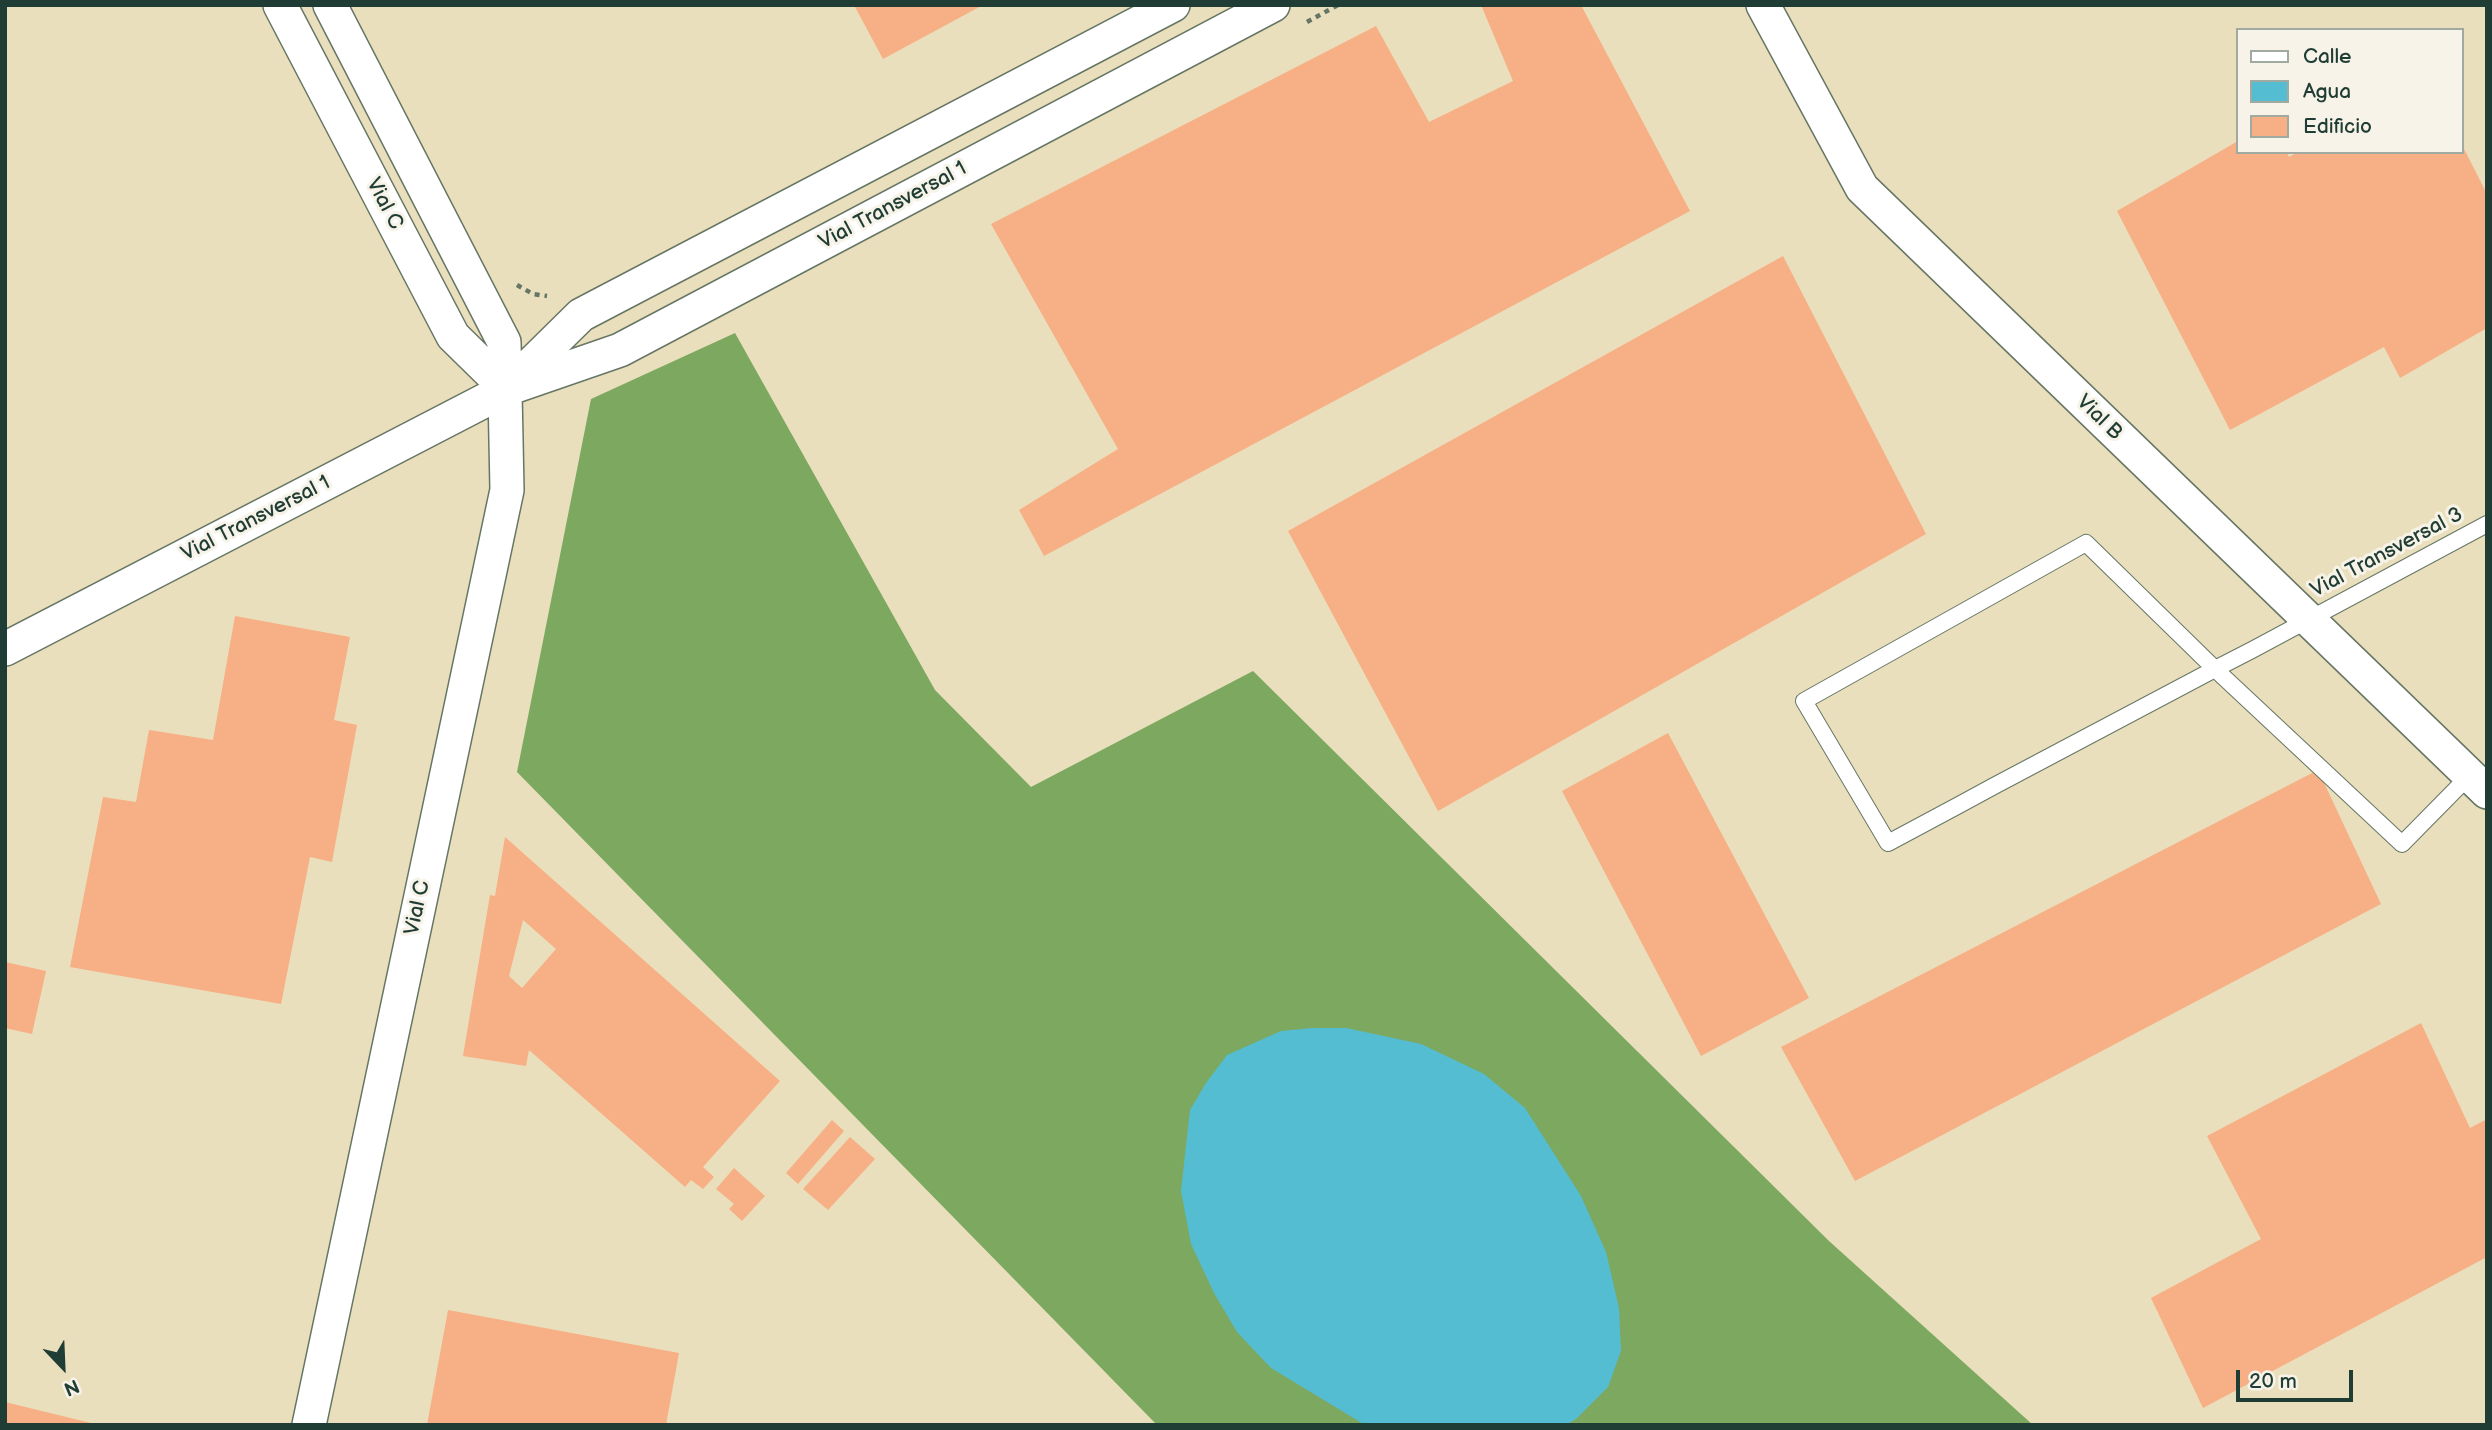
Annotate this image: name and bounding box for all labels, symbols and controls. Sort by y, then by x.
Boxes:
legend [2236,28,2464,154]
text: Calle [2303,44,2352,69]
text: Agua [2303,79,2351,104]
text: Edificio [2303,114,2372,139]
street label: Vial Transversal 1 [815,156,971,256]
street label: Vial C [360,174,408,234]
street label: Vial B [2071,390,2127,446]
street label: Vial Transversal 1 [177,471,335,567]
street label: Vial Transversal 3 [2307,502,2467,604]
street label: Vial C [400,878,436,938]
north arrow [28,1332,98,1402]
scale bar [2240,1356,2357,1400]
text: 20 m [2249,1369,2297,1394]
text: N [60,1373,82,1400]

